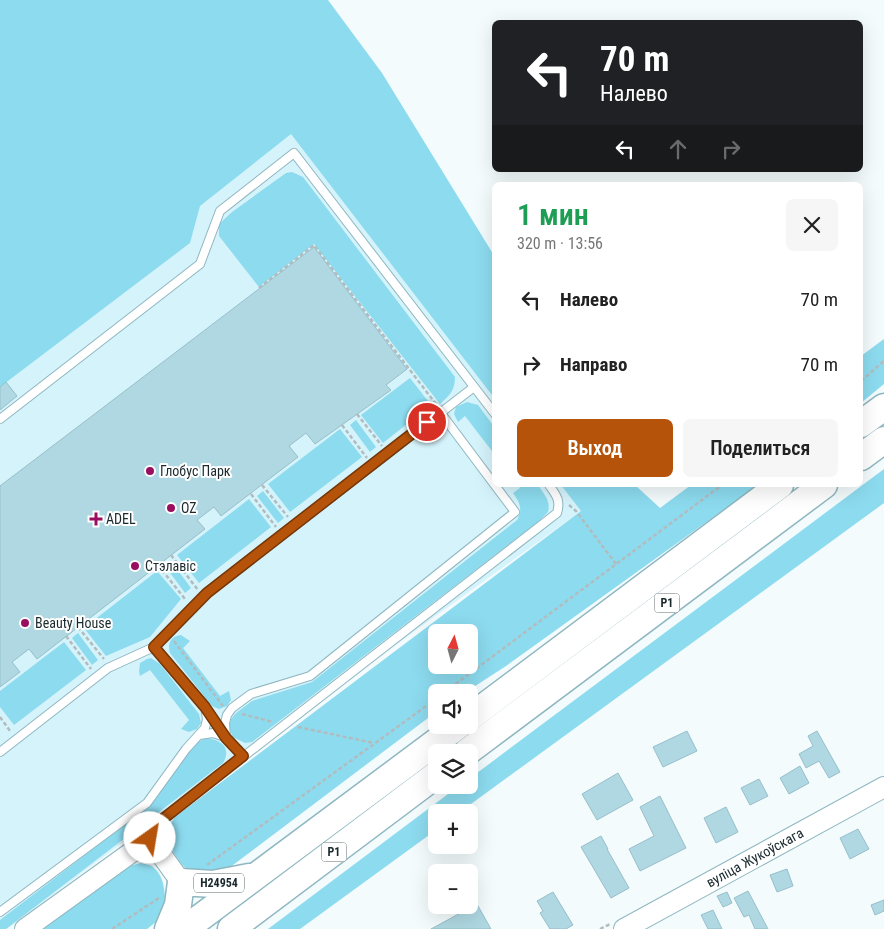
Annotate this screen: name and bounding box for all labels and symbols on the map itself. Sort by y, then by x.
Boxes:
pin [406,401,448,443]
place label: Глобус Парк [160,463,231,479]
marker: Глобус Парк [144,465,156,477]
place label: OZ [181,500,197,516]
marker: OZ [165,502,177,514]
place label: ADEL [106,511,136,527]
marker: ADEL [90,513,102,525]
place label: Стэлавіс [145,558,196,574]
marker: Стэлавіс [129,560,141,572]
road number: Р1 [654,594,680,612]
place label: Beauty House [35,615,112,631]
marker: Beauty House [19,617,31,629]
north arrow [428,624,478,674]
position arrow [123,811,175,863]
street label: вуліца Жукоўскага [704,825,806,890]
road number: Р1 [322,842,346,862]
road number: Н24954 [194,874,244,892]

